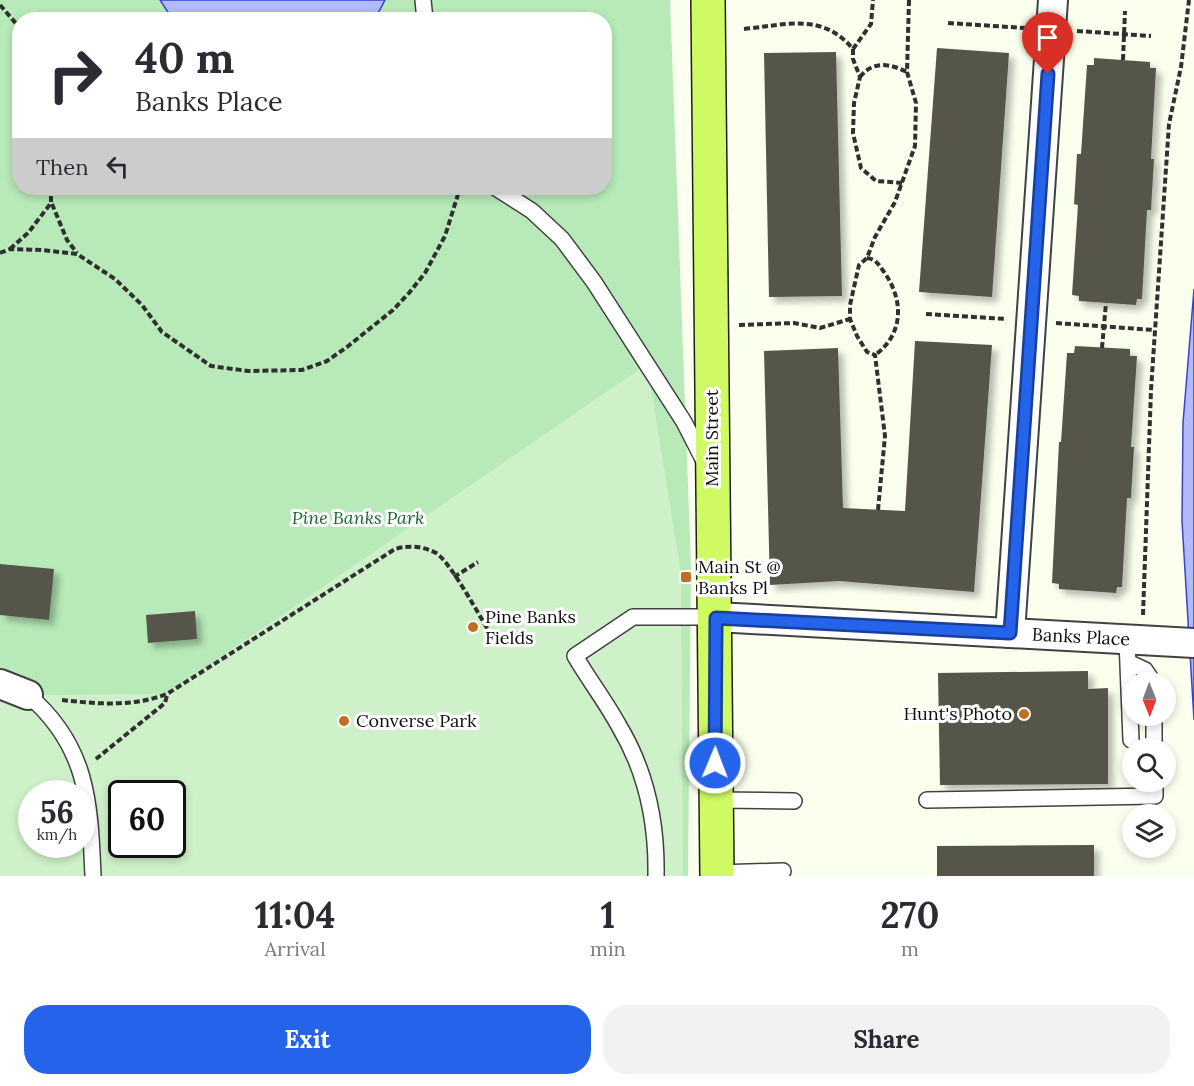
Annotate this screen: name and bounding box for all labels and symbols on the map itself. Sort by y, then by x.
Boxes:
pin [1022,12,1073,74]
street label: Main Street [700,389,723,487]
park label: Pine Banks Park [292,506,424,529]
place label: Main St @ Banks Pl [698,555,781,599]
marker: Main St @ Banks Pl [679,570,693,584]
place label: Pine Banks Fields [485,605,576,649]
marker: Pine Banks Fields [466,620,480,634]
street label: Banks Place [1031,622,1131,651]
north arrow [1122,672,1176,726]
place label: Hunt's Photo [903,702,1012,725]
marker: Hunt's Photo [1017,707,1031,721]
place label: Converse Park [356,709,477,732]
marker: Converse Park [337,714,351,728]
position arrow [683,731,747,795]
speed limit sign: 60 [108,780,186,858]

